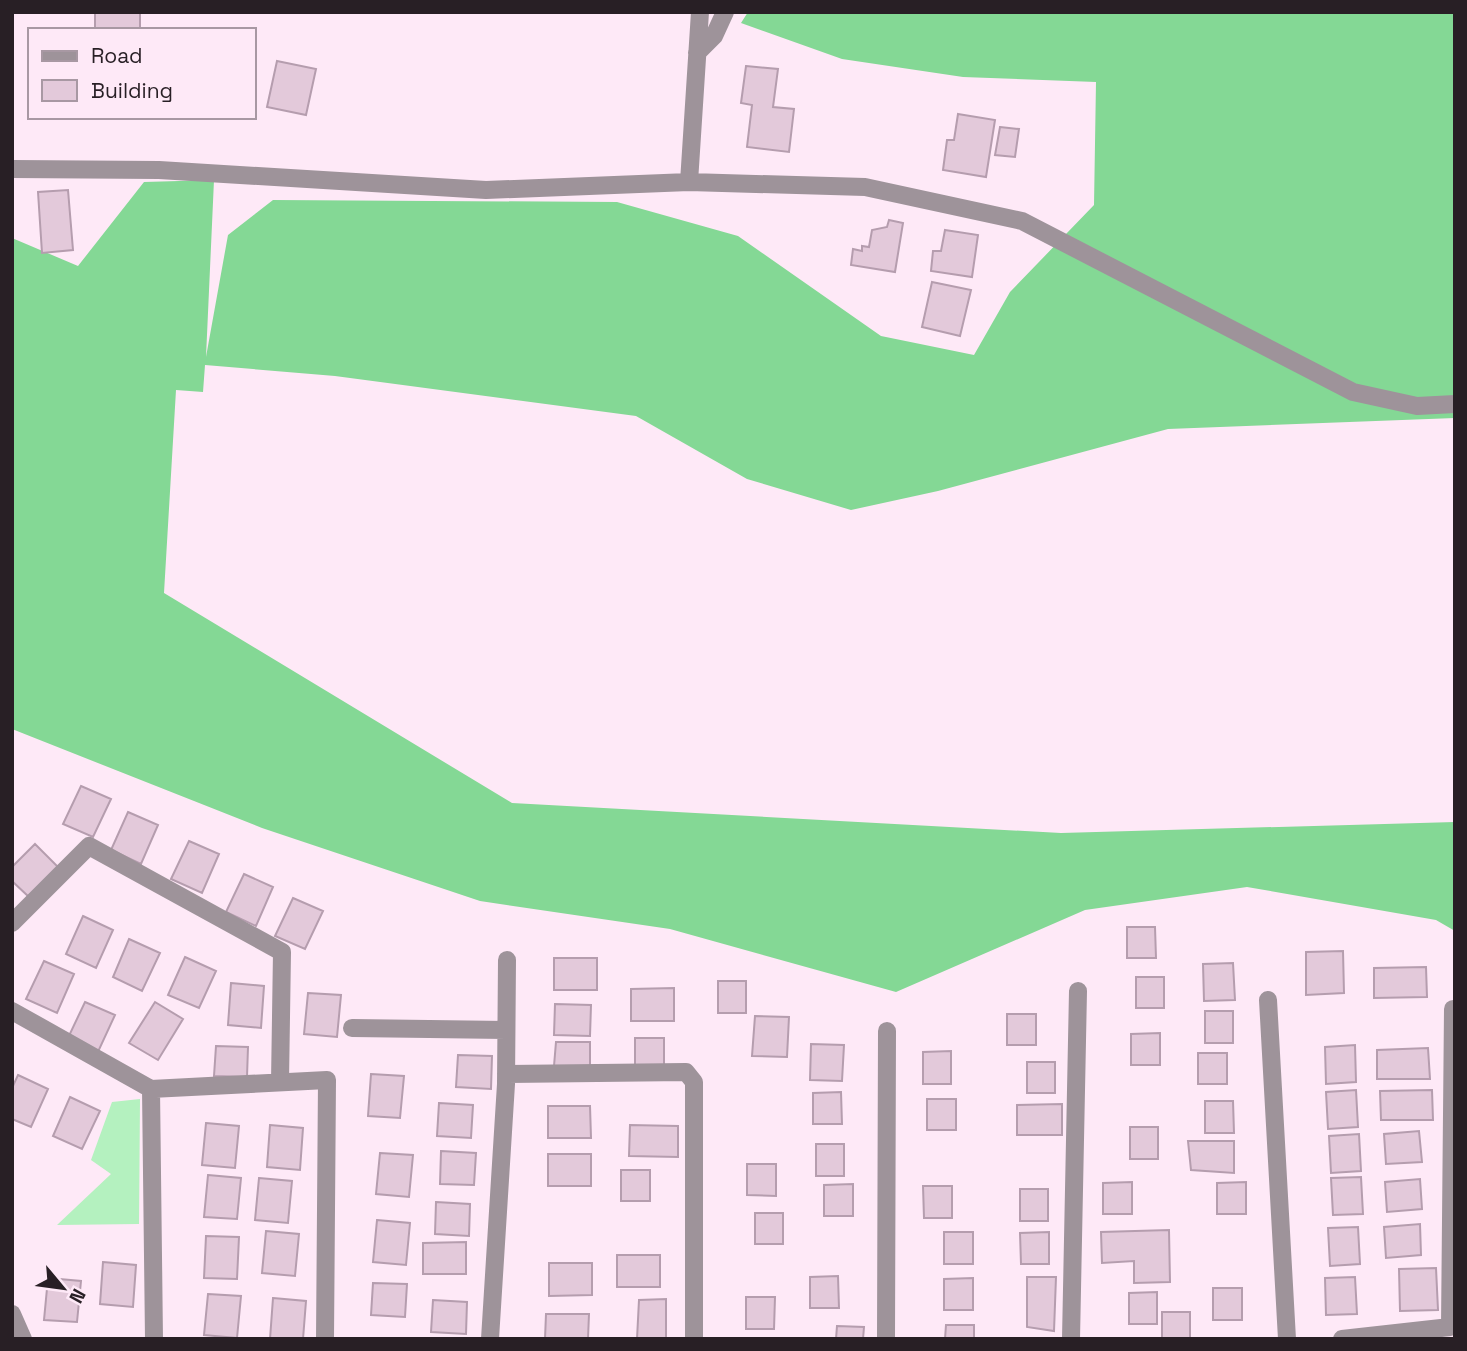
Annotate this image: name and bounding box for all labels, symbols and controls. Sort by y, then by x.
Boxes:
legend [28,28,256,119]
text: Road [91,42,143,69]
text: Building [91,77,173,104]
north arrow [28,1253,98,1323]
text: N [63,1284,91,1308]

